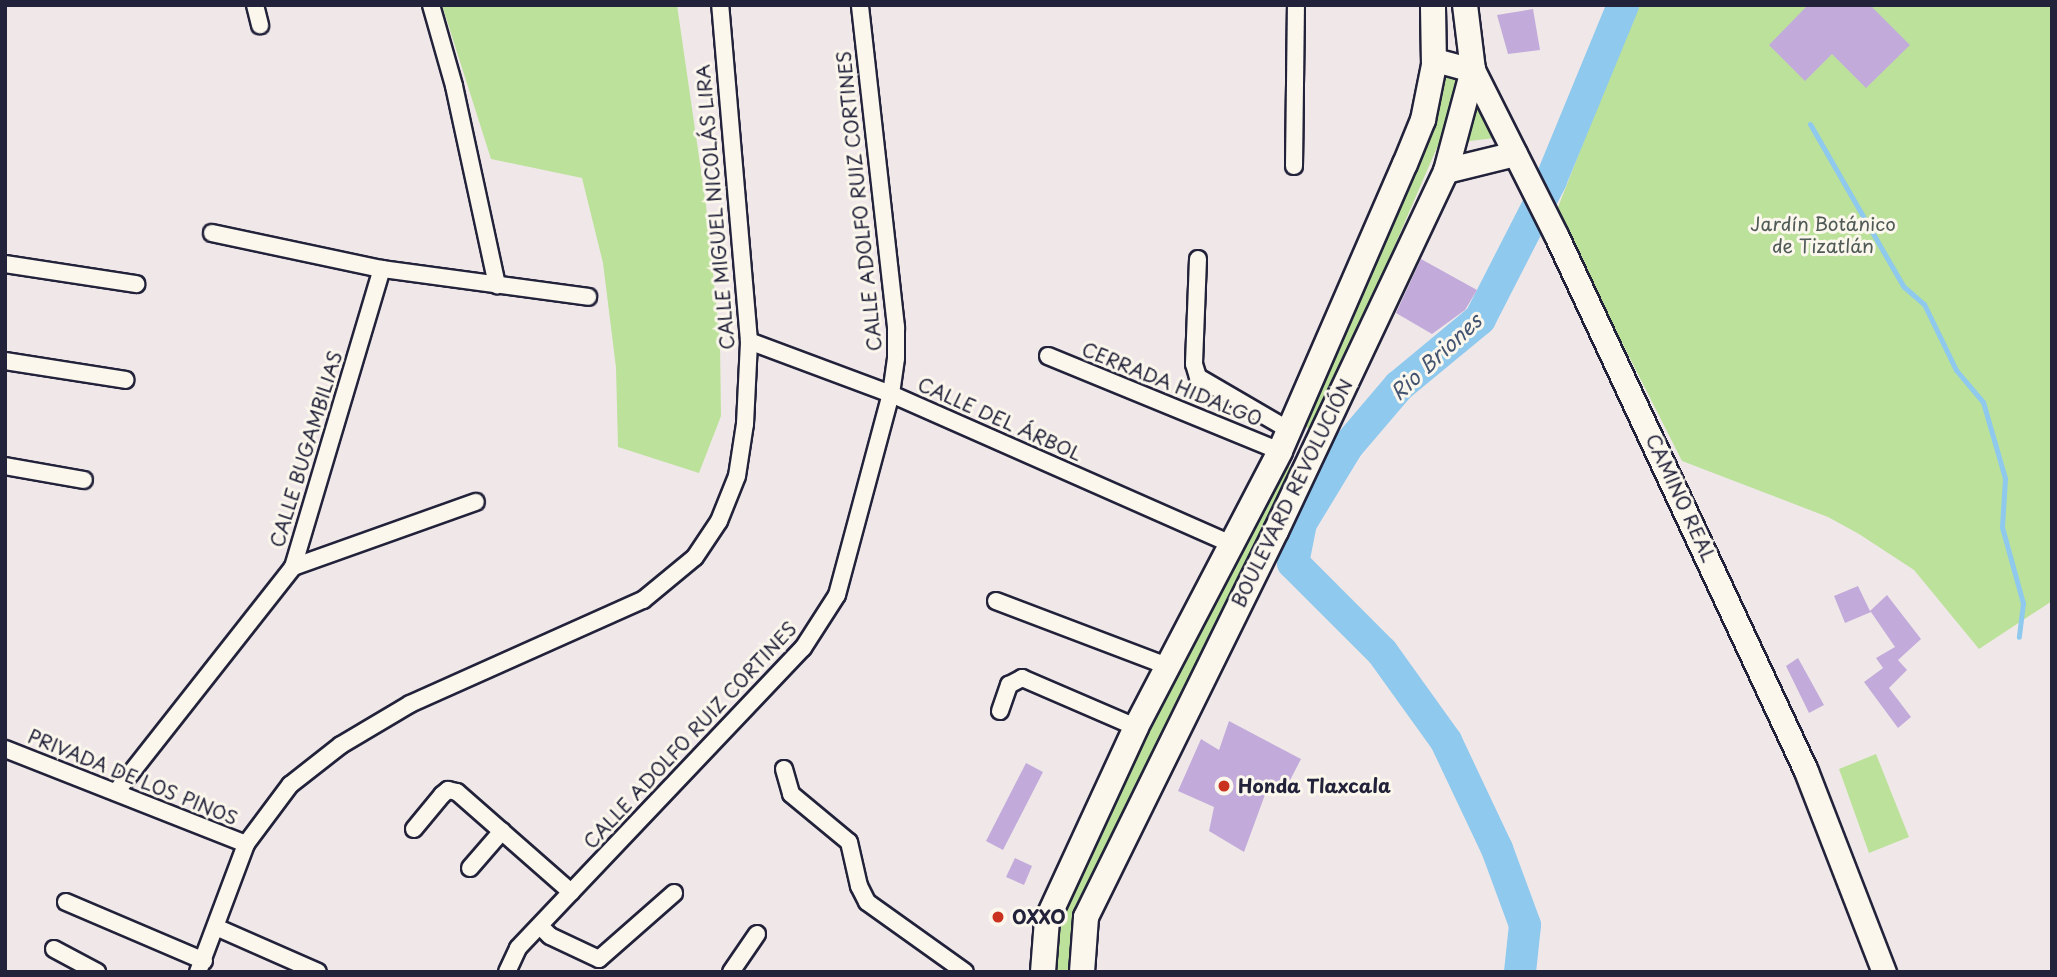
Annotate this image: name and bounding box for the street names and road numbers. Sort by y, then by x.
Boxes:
street label: CALLE ADOLFO RUIZ CORTINES [832,47,886,355]
street label: CALLE MIGUEL NICOLÁS LIRA [691,63,739,351]
street label: CERRADA HIDALGO [1079,337,1265,431]
street label: CALLE BUGAMBILIAS [265,347,347,551]
street label: CALLE DEL ÁRBOL [913,372,1087,466]
street label: BOULEVARD REVOLUCIÓN [1226,374,1358,612]
street label: CAMINO REAL [1641,430,1721,566]
street label: CALLE ADOLFO RUIZ CORTINES [577,615,803,855]
street label: PRIVADA DE LOS PINOS [23,724,243,830]

